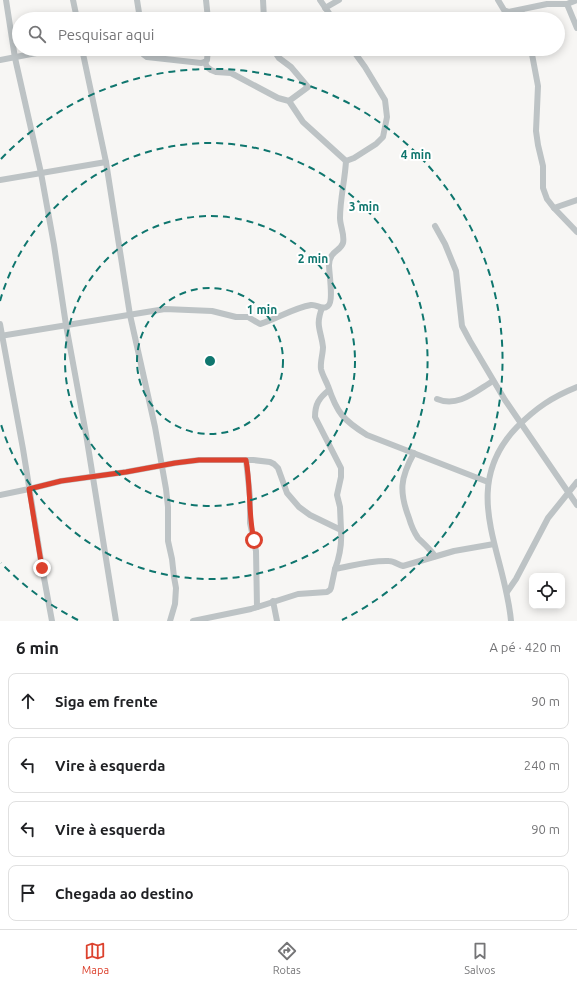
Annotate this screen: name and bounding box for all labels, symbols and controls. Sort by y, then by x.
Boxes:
search box [12,12,565,56]
icon: search [26,23,48,45]
text: Pesquisar aqui [58,26,154,43]
text: 4 min [401,148,431,161]
text: 3 min [349,200,379,213]
text: 2 min [298,252,328,265]
text: 1 min [247,303,277,316]
centre of rings [203,354,217,368]
route start [245,531,263,549]
route end [33,559,51,577]
map controls [529,573,565,609]
button: locate [529,573,565,609]
text: 6 min [16,638,59,657]
text: A pé · 420 m [489,640,561,654]
icon: ahead [17,690,39,712]
text: Siga em frente [55,693,158,710]
text: 90 m [531,694,560,708]
icon: left [17,754,39,776]
text: Vire à esquerda [55,757,165,774]
text: 240 m [524,758,560,772]
icon: left [17,818,39,840]
text: Vire à esquerda [55,821,165,838]
text: 90 m [531,822,560,836]
icon: arrive [17,882,39,904]
text: Chegada ao destino [55,885,194,902]
tab: Mapa [82,940,109,976]
tab: Rotas [273,940,301,976]
tab: Salvos [464,940,495,976]

